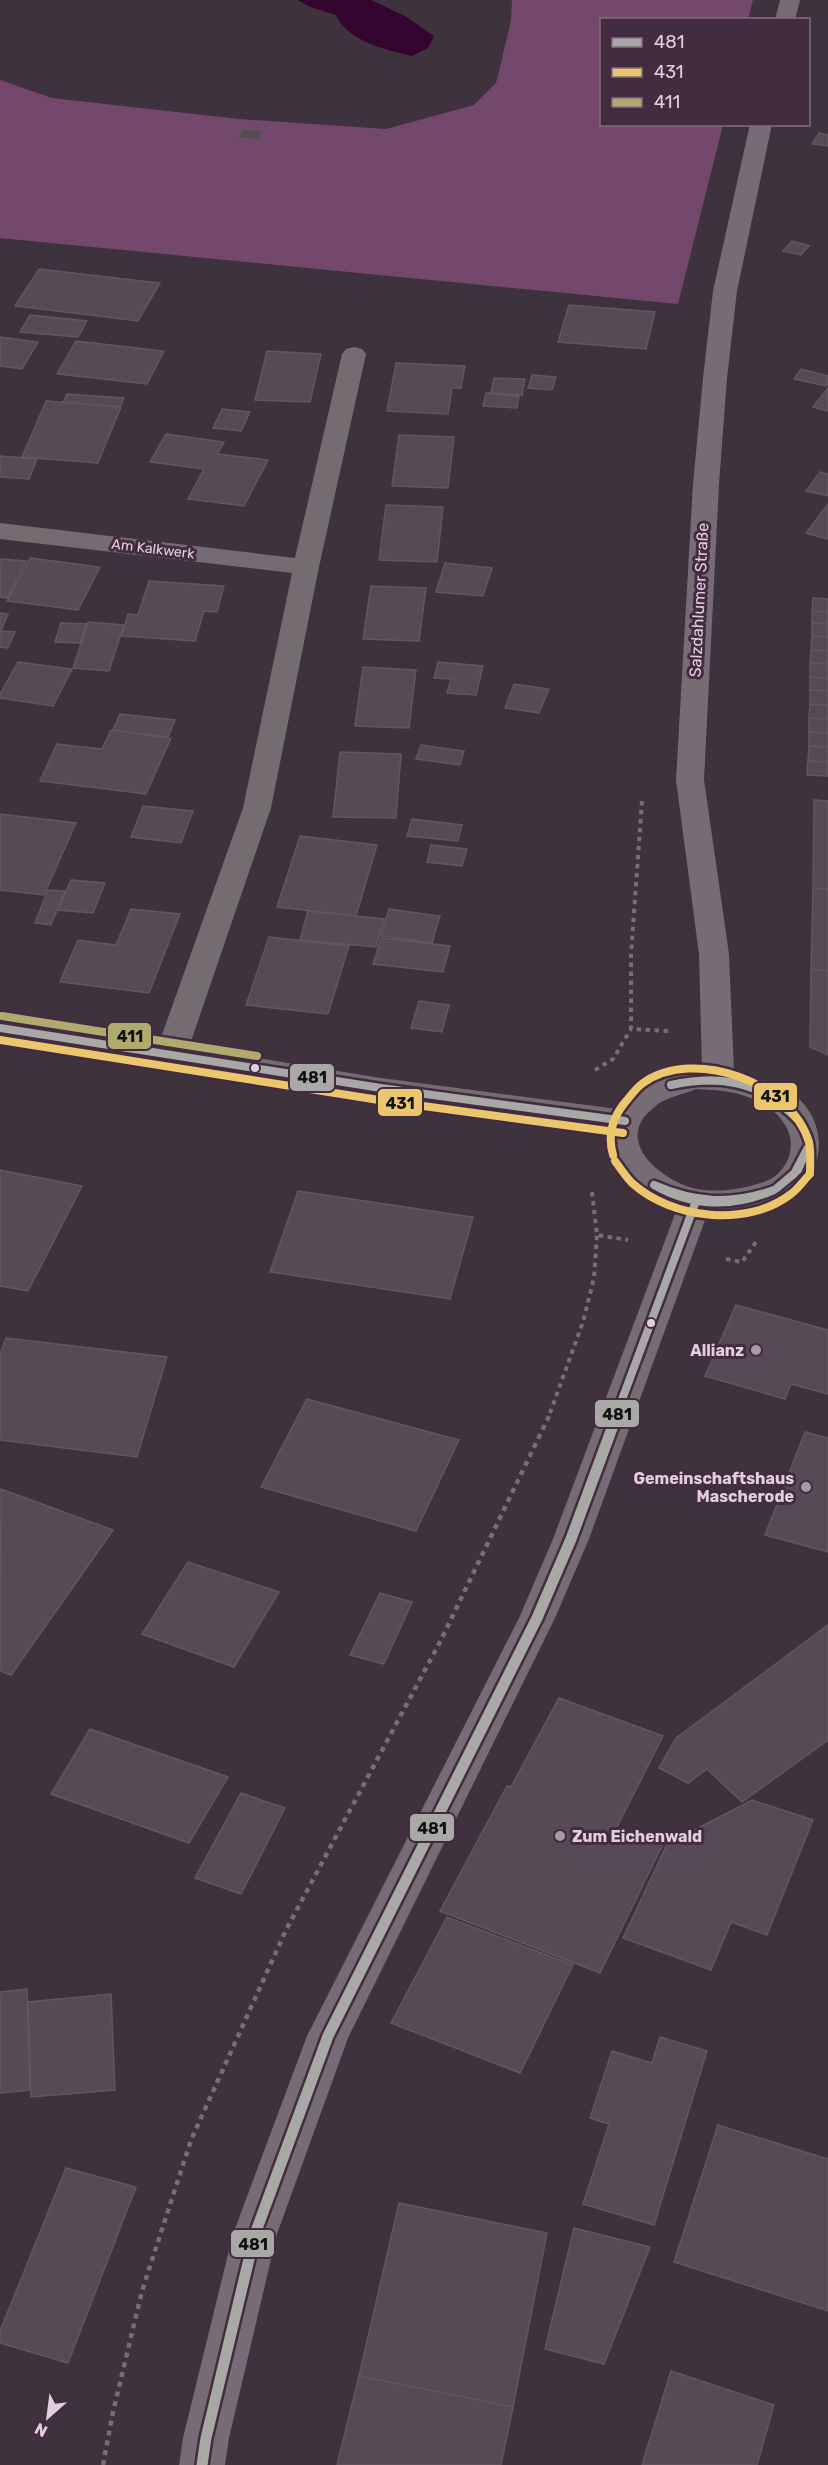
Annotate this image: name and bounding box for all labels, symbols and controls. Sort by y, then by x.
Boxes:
legend [600,18,810,126]
text: 481 [654,31,684,53]
text: 431 [654,61,683,83]
text: 411 [654,91,680,113]
street label: Salzdahlumer Straße [685,522,713,678]
street label: Am Kalkwerk [111,535,196,563]
line badge: 411 [107,1022,152,1050]
text: 411 [117,1027,143,1046]
unlabelled marker [249,1062,261,1074]
line badge: 481 [289,1063,335,1092]
text: 481 [297,1068,327,1087]
line badge: 431 [753,1082,798,1111]
text: 431 [760,1087,790,1106]
line badge: 431 [377,1088,423,1117]
text: 431 [385,1094,415,1113]
unlabelled marker [645,1317,657,1329]
place label: Allianz [690,1341,744,1360]
marker: Allianz [749,1343,763,1357]
line badge: 481 [594,1399,640,1428]
text: 481 [602,1405,632,1424]
place label: Gemeinschaftshaus Mascherode [634,1469,794,1506]
marker: Gemeinschaftshaus Mascherode [799,1480,813,1494]
line badge: 481 [409,1813,455,1842]
text: 481 [417,1819,447,1838]
place label: Zum Eichenwald [572,1827,702,1846]
marker: Zum Eichenwald [553,1829,567,1843]
line badge: 481 [230,2229,275,2258]
text: 481 [238,2235,268,2254]
north arrow [18,2387,78,2447]
text: N [32,2419,51,2441]

